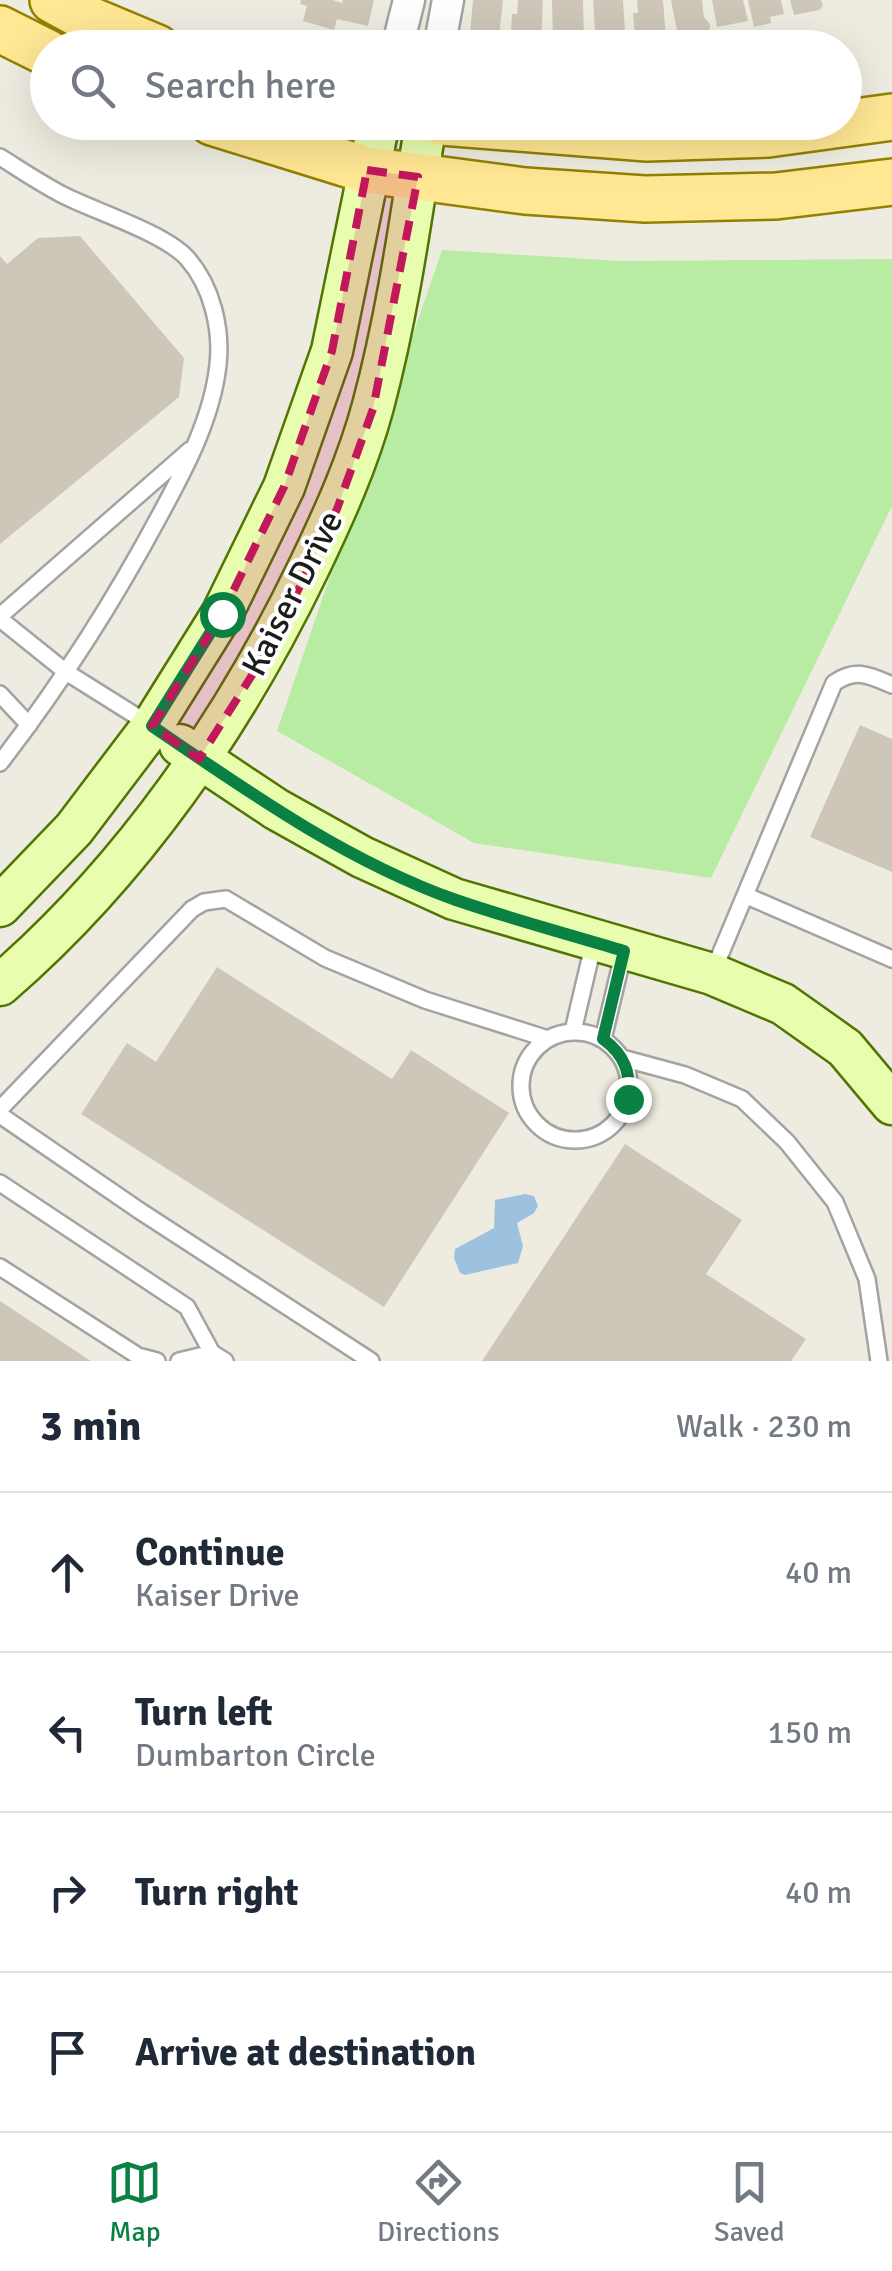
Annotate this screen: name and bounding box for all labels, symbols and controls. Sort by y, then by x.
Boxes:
search box [30,30,862,140]
icon: search [65,58,120,113]
text: Search here [145,62,337,109]
street label: Kaiser Drive [232,503,352,683]
route start [200,592,246,638]
route end [606,1077,652,1123]
text: 3 min [40,1401,141,1452]
text: Walk · 230 m [676,1407,852,1446]
text: Continue [135,1529,285,1576]
icon: ahead [40,1545,95,1600]
text: 40 m [785,1553,852,1592]
text: Kaiser Drive [135,1576,299,1615]
text: Turn left [135,1689,273,1736]
icon: left [40,1705,95,1760]
text: 150 m [768,1713,852,1752]
text: Dumbarton Circle [135,1736,376,1775]
icon: right [40,1865,95,1920]
text: Turn right [135,1869,299,1916]
text: 40 m [785,1873,852,1912]
icon: arrive [40,2025,95,2080]
text: Arrive at destination [135,2029,476,2076]
tab: Map [107,2155,162,2249]
tab: Directions [377,2155,499,2249]
tab: Saved [714,2155,785,2249]

